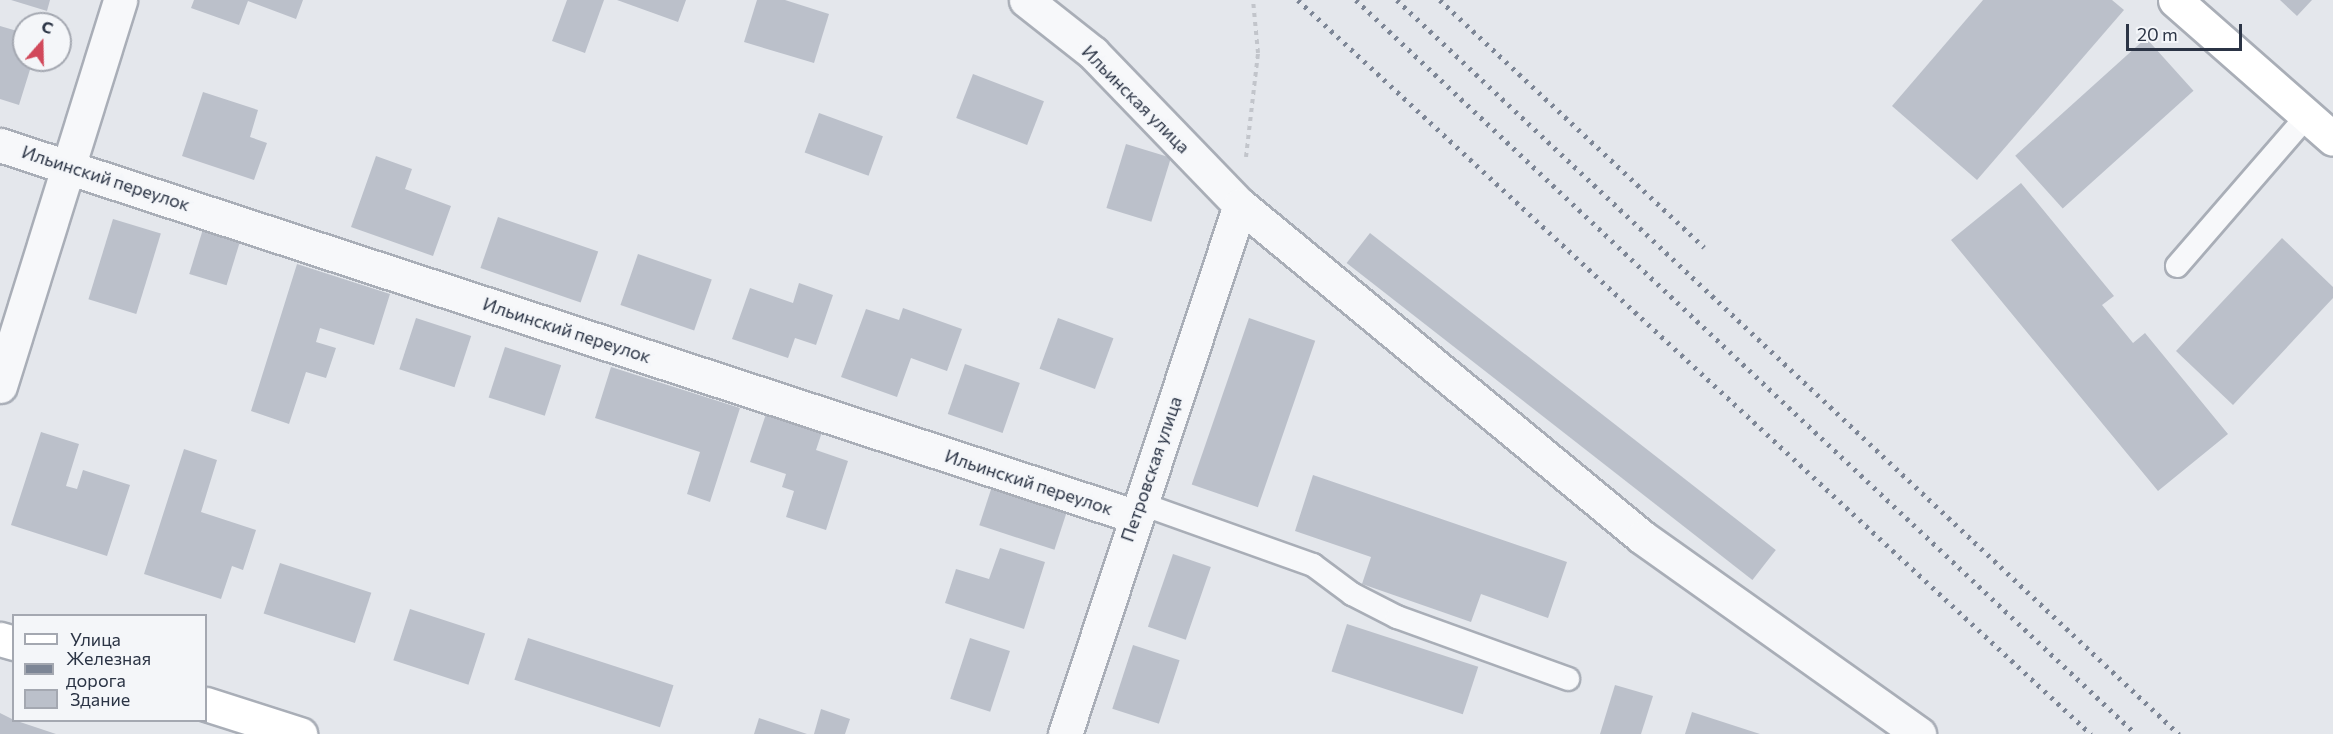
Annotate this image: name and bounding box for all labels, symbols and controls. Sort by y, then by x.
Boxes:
north arrow [12,12,72,72]
scale bar [2129,12,2244,50]
text: С [39,16,56,37]
text: 20 m [2137,23,2178,45]
street label: Ильинская улица [1078,41,1194,157]
street label: Ильинский переулок [19,141,193,215]
street label: Ильинский переулок [480,293,654,367]
street label: Петровская улица [1116,394,1186,544]
street label: Ильинский переулок [942,445,1116,519]
legend [12,614,207,722]
text: Улица [70,628,121,650]
text: Железная дорога [66,647,151,691]
text: Здание [70,688,130,710]

